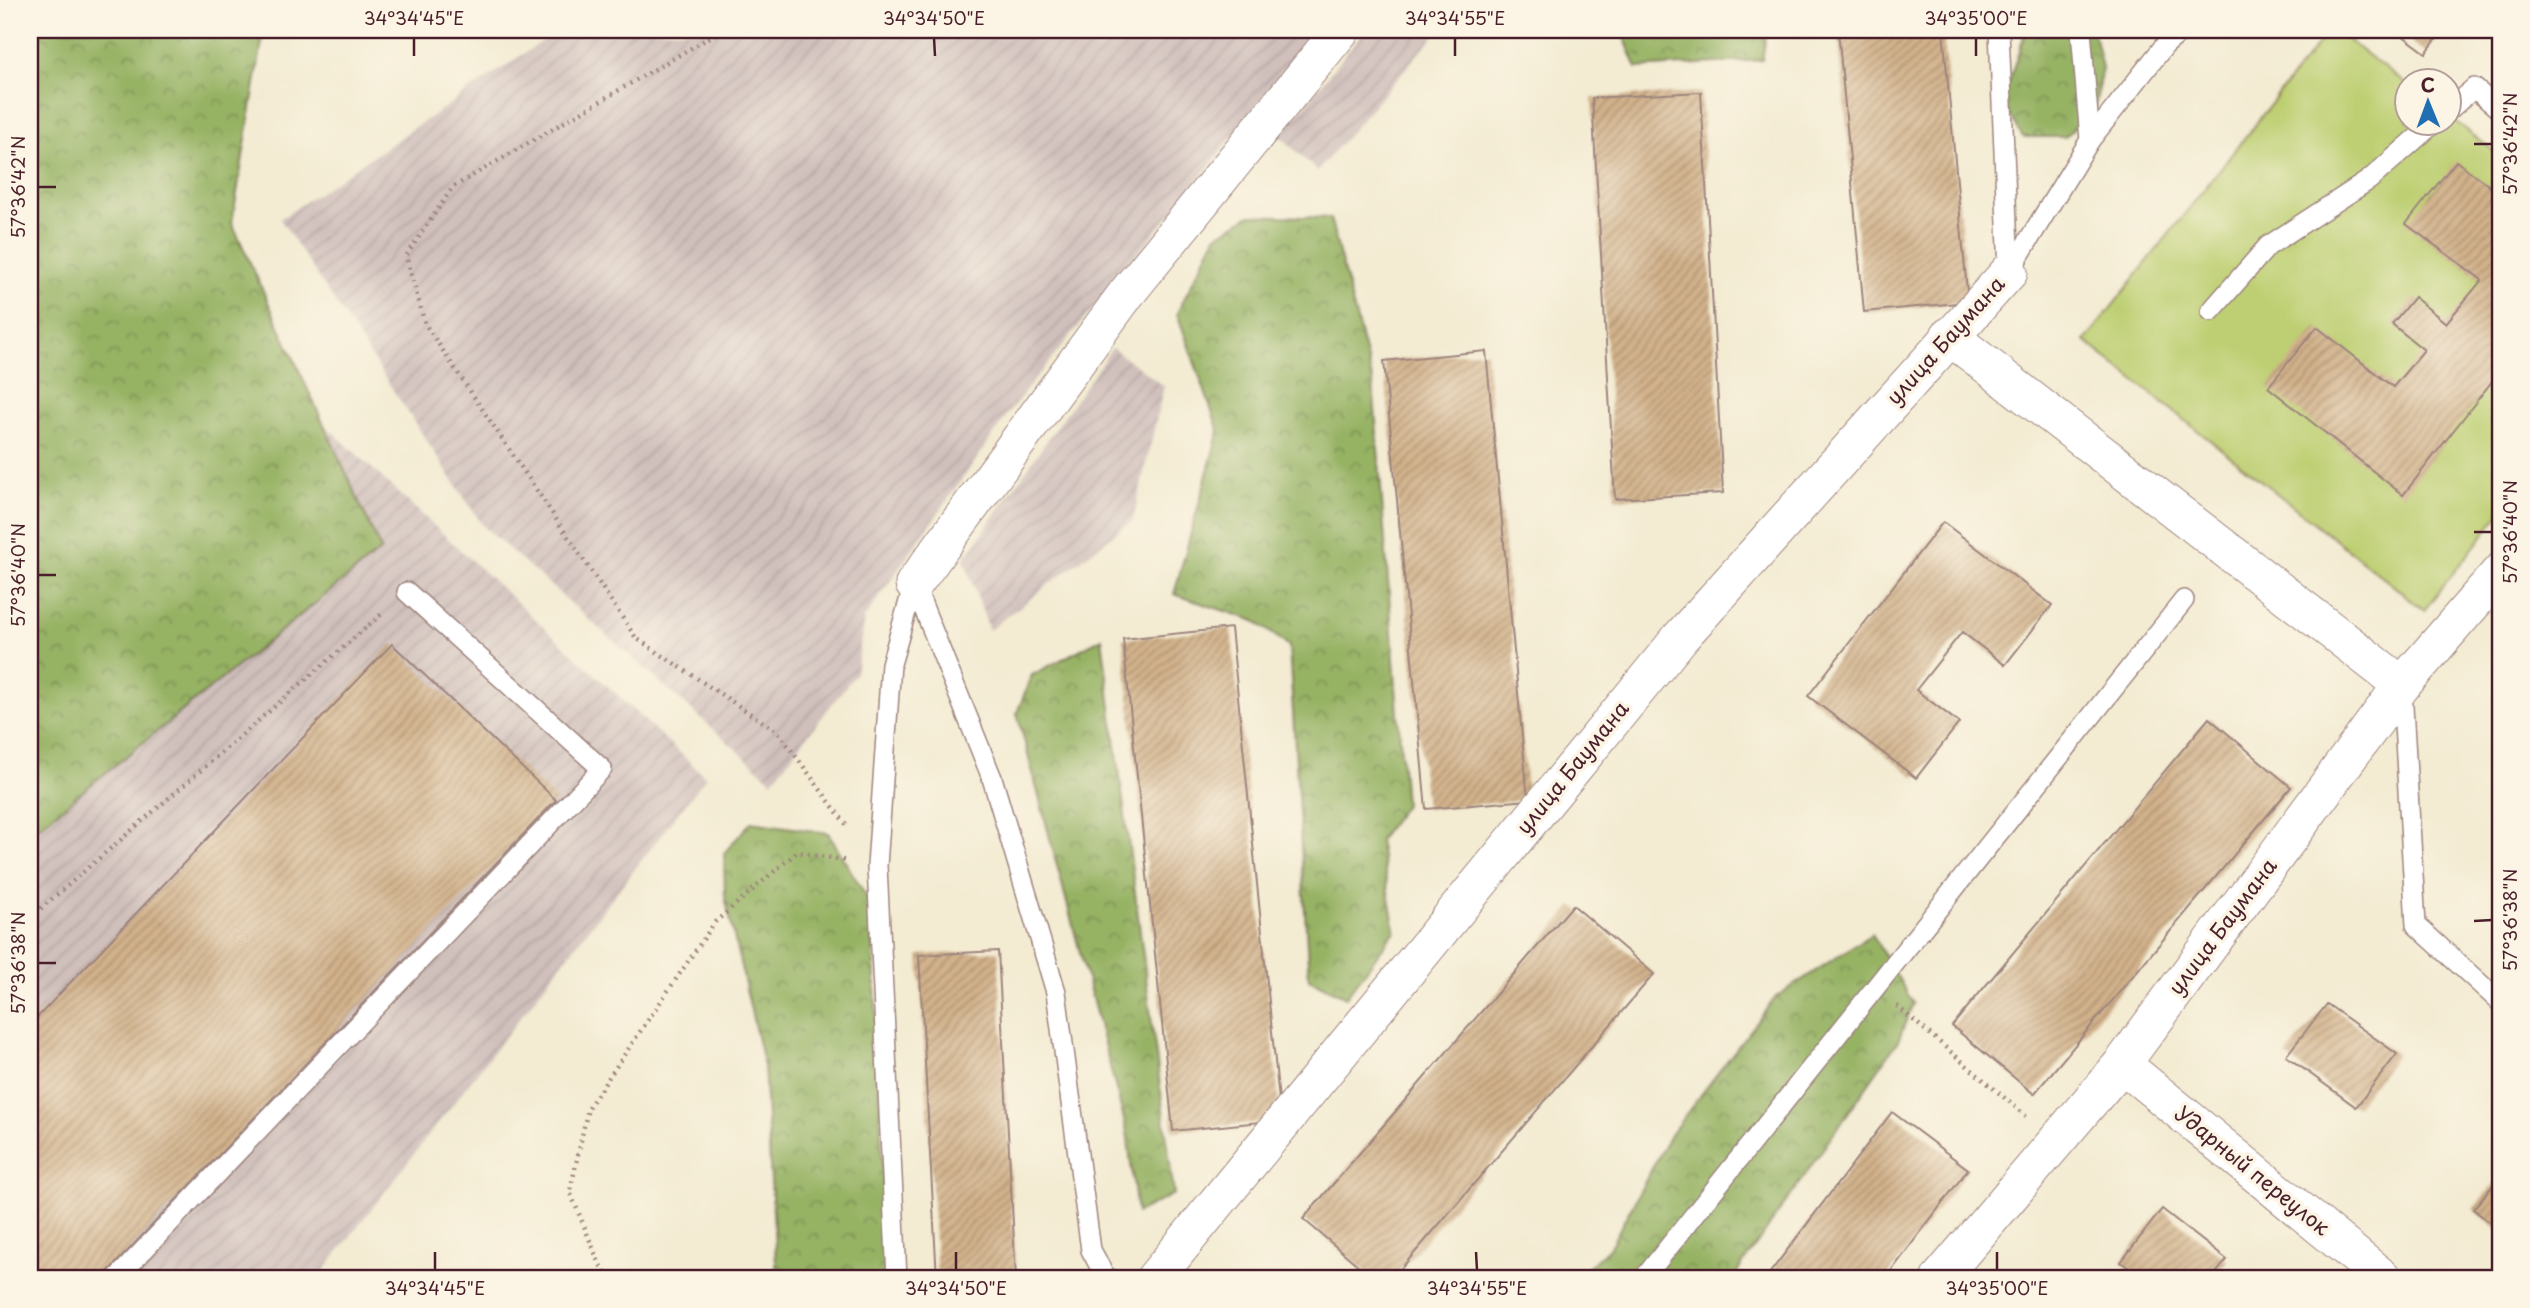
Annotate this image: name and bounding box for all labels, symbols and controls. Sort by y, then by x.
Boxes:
text: 34°34'45"E [364,4,464,31]
text: 34°34'50"E [883,4,985,31]
text: 34°34'55"E [1405,4,1505,31]
text: 34°35'00"E [1924,4,2028,31]
north arrow [2394,66,2464,136]
text: С [2420,70,2435,98]
text: 57°36'42"N [2496,92,2523,196]
text: 57°36'42"N [4,135,31,239]
street label: улица Баумана [1878,267,2012,411]
text: 57°36'40"N [2496,480,2523,584]
text: 57°36'40"N [4,523,31,627]
street label: улица Баумана [1507,692,1636,841]
street label: улица Баумана [2159,850,2284,1001]
text: 57°36'38"N [2496,868,2523,972]
text: 57°36'38"N [4,911,31,1015]
street label: Ударный переулок [2169,1097,2338,1242]
text: 34°34'45"E [385,1274,485,1301]
text: 34°34'50"E [905,1274,1007,1301]
text: 34°34'55"E [1427,1274,1527,1301]
text: 34°35'00"E [1945,1274,2049,1301]

